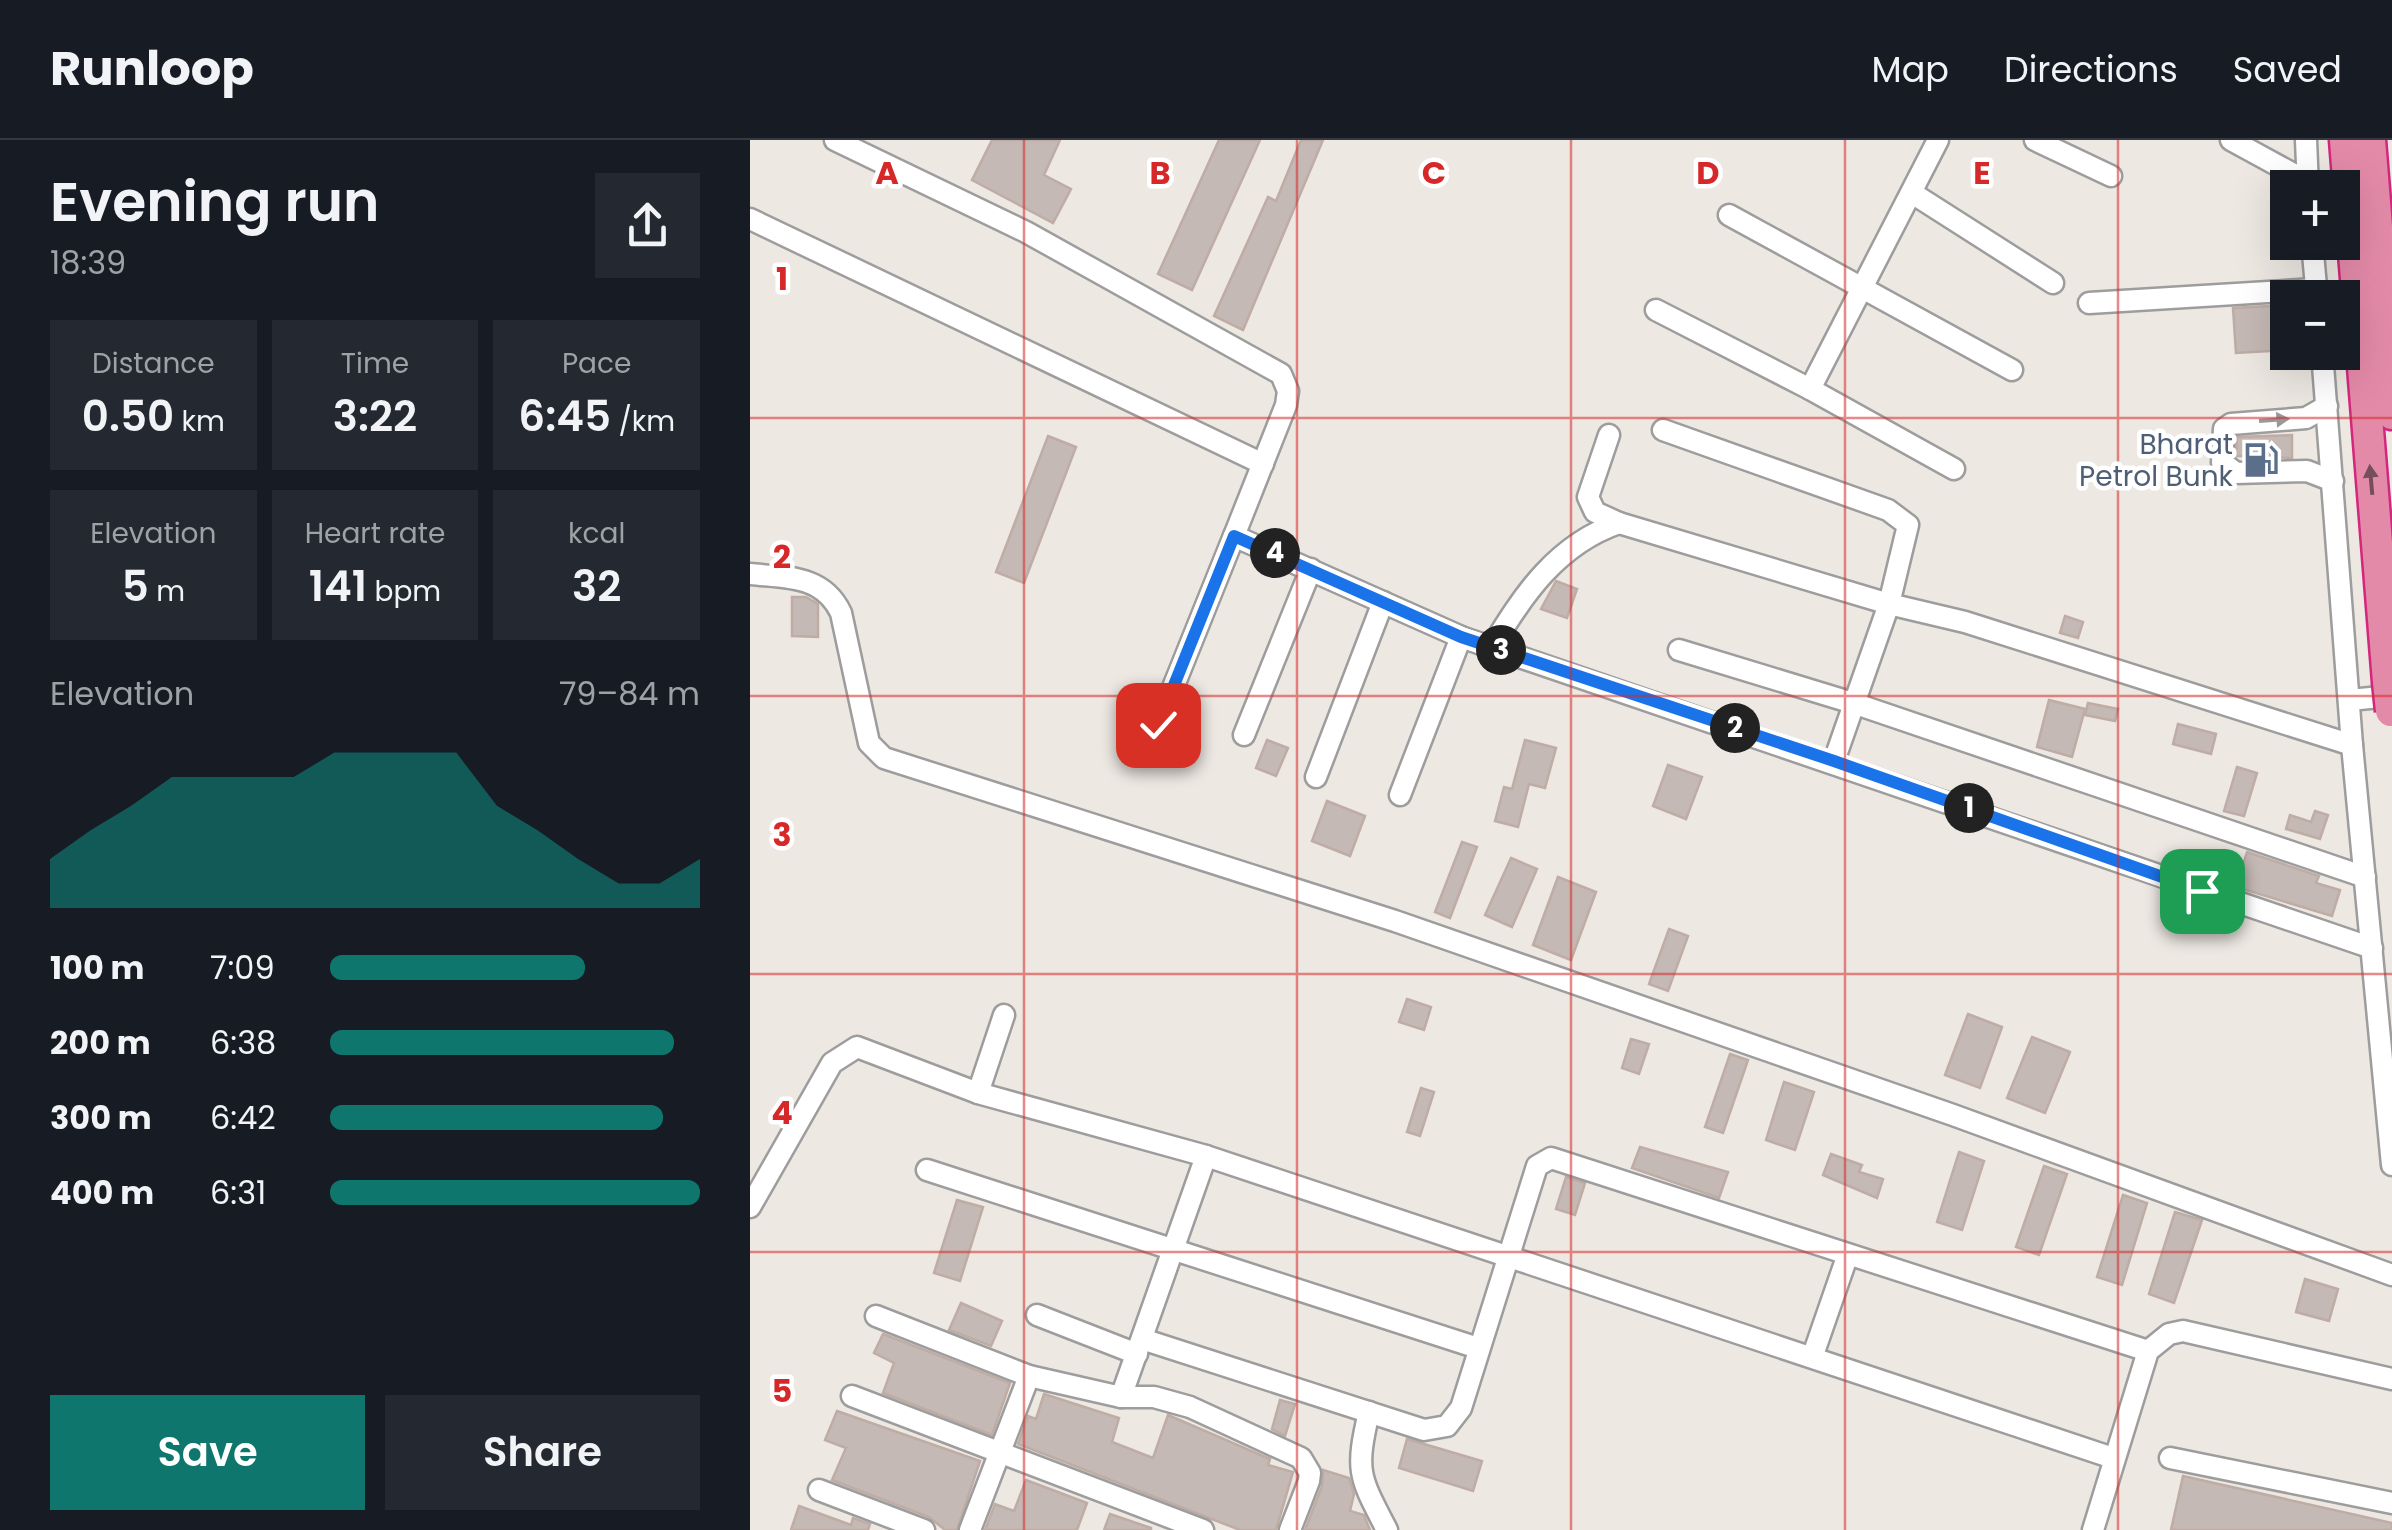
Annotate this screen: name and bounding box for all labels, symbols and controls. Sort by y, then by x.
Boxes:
text: Runloop [50,35,254,102]
text: Map [1872,45,1949,94]
text: Directions [2004,45,2178,94]
text: Saved [2233,45,2342,94]
text: A [875,150,899,195]
text: B [1149,150,1171,195]
text: C [1422,150,1446,195]
text: D [1696,150,1720,195]
text: E [1973,150,1991,195]
text: Evening run [50,163,379,240]
map controls [2270,170,2360,370]
button: + [2270,170,2360,260]
button: share [595,173,700,278]
text: 18:39 [50,240,126,285]
text: 1 [776,256,788,301]
button: − [2270,280,2360,370]
text: Distance [92,344,215,383]
text: Time [341,344,409,383]
text: Pace [562,344,631,383]
text: 0.50 [82,387,174,446]
text: 3:22 [333,387,417,446]
text: 6:45 [518,387,611,446]
text: km [174,402,225,441]
text: /km [611,402,675,441]
one-way arrow [2259,412,2291,428]
place label: Bharat Petrol Bunk [2079,425,2234,496]
fuel station icon: Bharat Petrol Bunk [2242,441,2280,479]
one-way arrow [2363,464,2379,496]
text: Elevation [90,514,216,553]
text: Heart rate [305,514,445,553]
text: kcal [568,514,625,553]
pin: 4 [1250,528,1300,578]
text: 4 [1266,533,1284,572]
text: 2 [773,534,791,579]
text: 5 [122,557,149,616]
text: 141 [309,557,367,616]
text: 32 [572,557,621,616]
text: m [149,572,185,611]
text: bpm [367,572,441,611]
pin: 3 [1476,625,1526,675]
text: 3 [1493,630,1509,669]
text: Elevation [50,671,194,716]
text: 79–84 m [559,671,700,716]
pin [1116,683,1201,768]
icon: check [1131,698,1186,753]
pin: 2 [1710,703,1760,753]
text: 2 [1727,708,1743,747]
pin: 1 [1944,783,1994,833]
text: 1 [1964,788,1974,827]
text: 3 [772,812,792,857]
pin [2160,849,2245,934]
icon: arrive [2175,864,2230,919]
text: 100 m [50,945,144,990]
text: 7:09 [210,945,275,990]
text: 200 m [50,1020,151,1065]
text: 6:38 [210,1020,276,1065]
text: 4 [771,1090,793,1135]
text: 300 m [50,1095,152,1140]
text: 6:42 [210,1095,276,1140]
text: 400 m [50,1170,154,1215]
text: 6:31 [210,1170,266,1215]
text: 5 [772,1368,792,1413]
button: Save [50,1395,365,1510]
button: Share [385,1395,700,1510]

